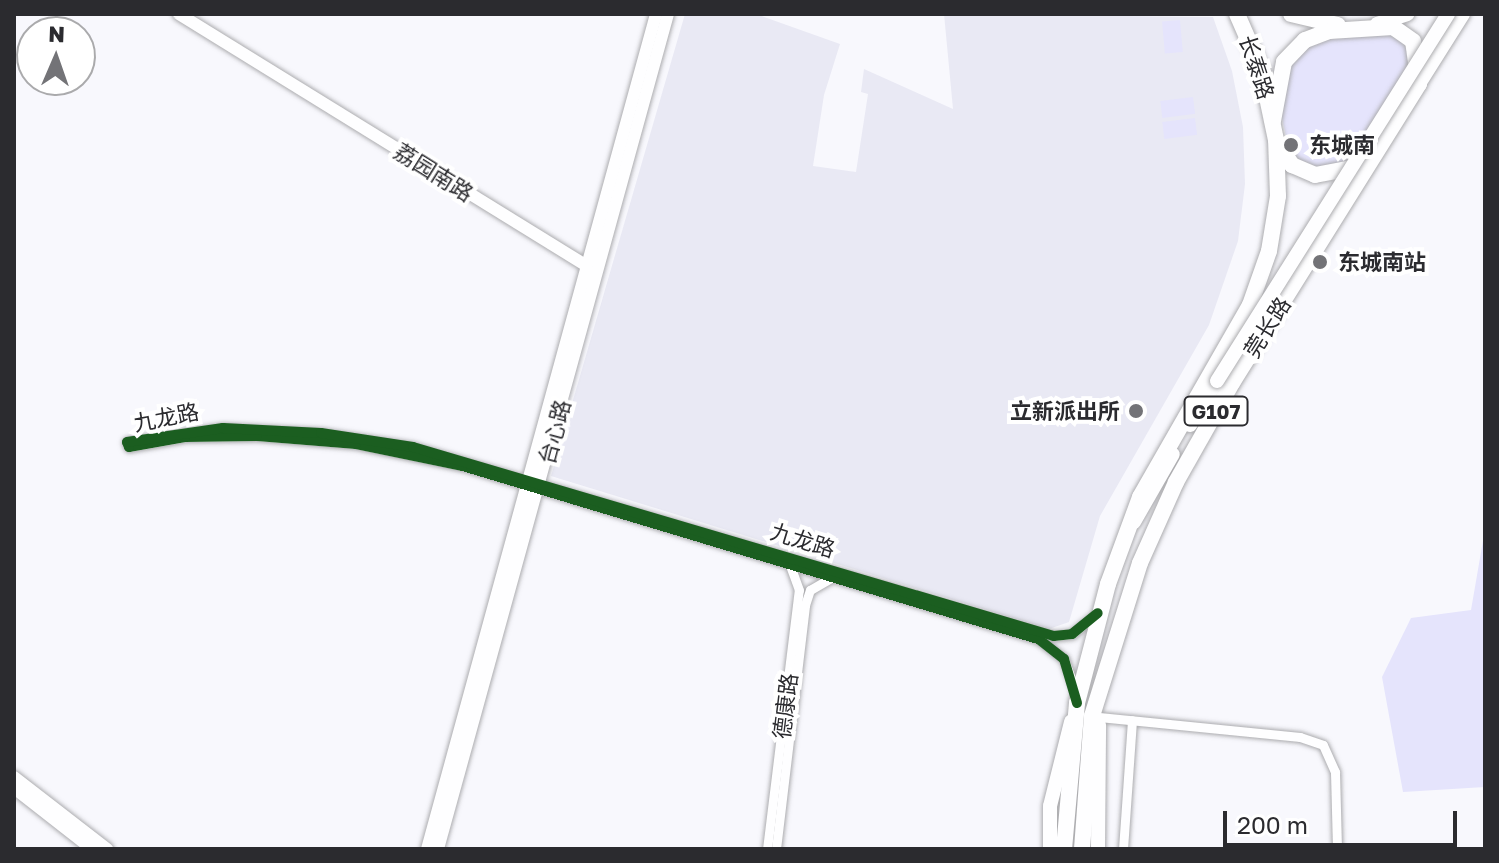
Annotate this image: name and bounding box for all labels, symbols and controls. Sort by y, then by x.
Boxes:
north arrow [16,16,96,96]
text: N [48,20,66,47]
street label: 长泰路 [1234,32,1280,102]
place label: 东城南 [1309,132,1375,158]
marker: 东城南 [1280,134,1302,156]
street label: 荔园南路 [390,137,478,207]
place label: 东城南站 [1338,249,1426,275]
marker: 东城南站 [1309,251,1331,273]
street label: 莞长路 [1238,292,1296,362]
road number: G107 [1182,395,1250,427]
street label: 台心路 [533,397,575,467]
street label: 九龙路 [131,398,201,436]
place label: 立新派出所 [1010,398,1120,424]
marker: 立新派出所 [1127,402,1145,420]
street label: 九龙路 [768,518,838,562]
street label: 德康路 [768,672,802,740]
scale bar [1227,795,1461,845]
text: 200 m [1237,810,1308,839]

